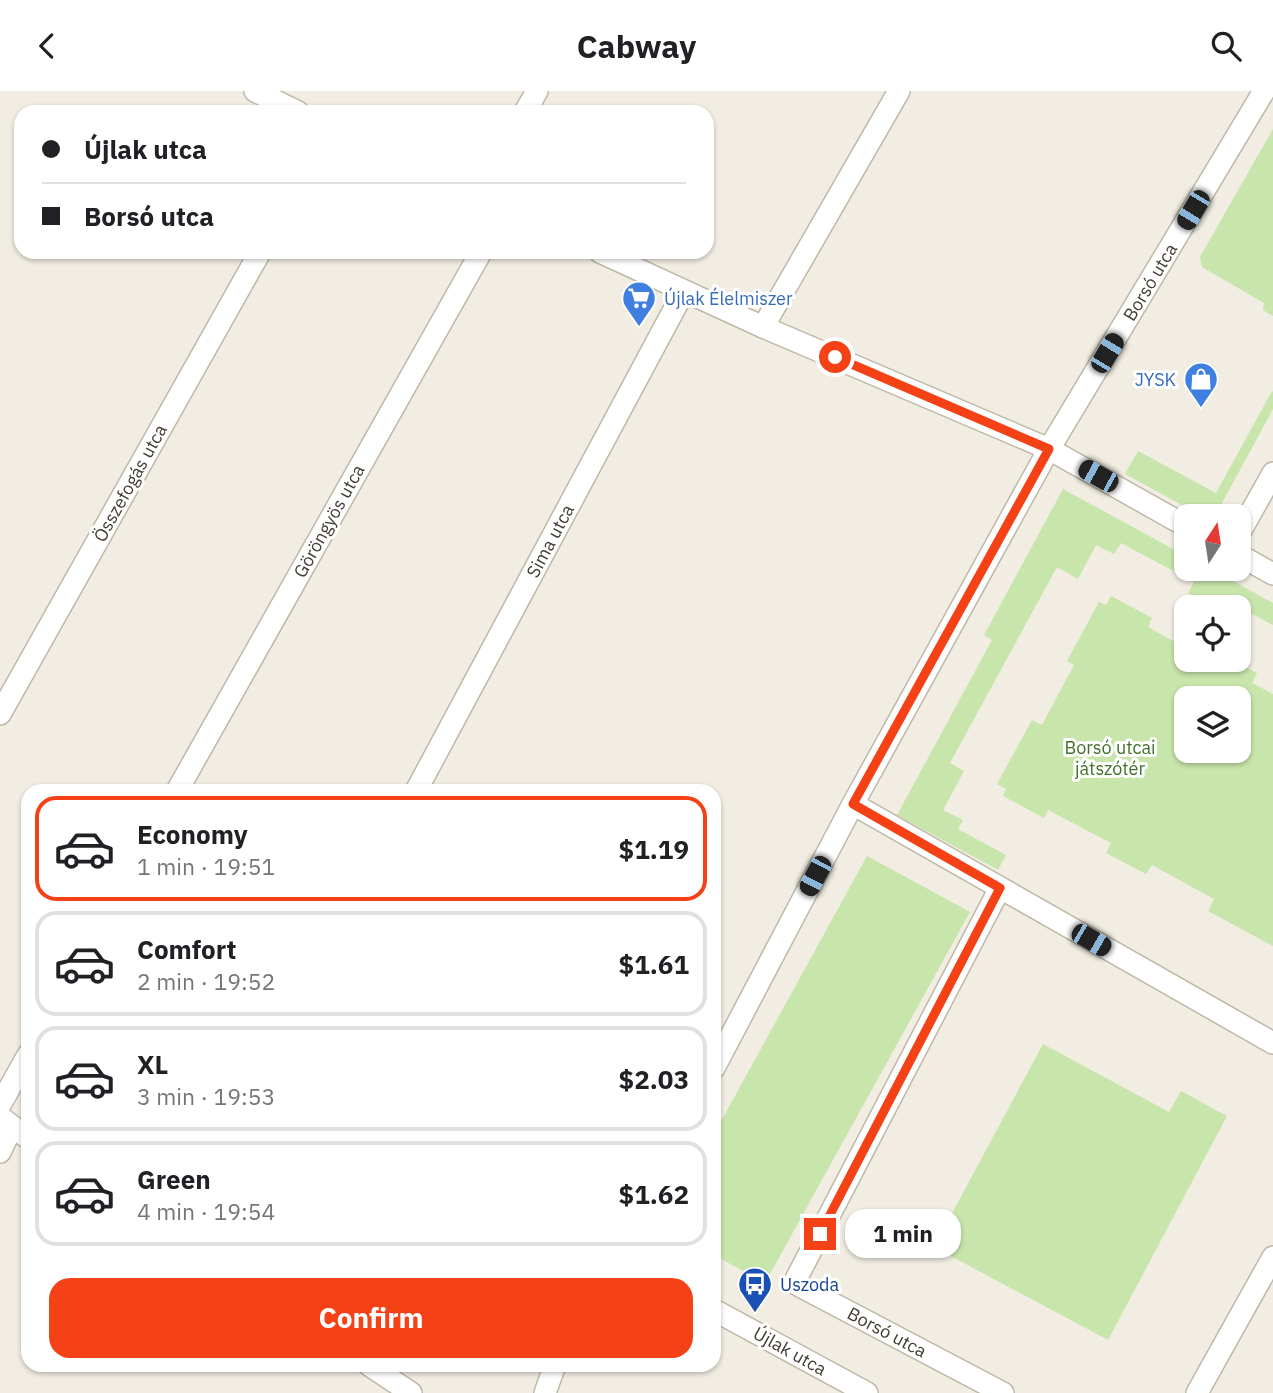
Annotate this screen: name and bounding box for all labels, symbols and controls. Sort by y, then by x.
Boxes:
text: Cabway [577,25,696,67]
icon: back [28,27,66,65]
icon: search [1207,27,1245,65]
text: Újlak utca [84,132,207,166]
car [1174,187,1213,233]
text: Borsó utca [84,199,214,233]
street label: Borsó utca [1118,239,1182,325]
supermarket icon: Újlak Élelmiszer [620,279,658,328]
place label: Újlak Élelmiszer [664,287,793,310]
car [1088,330,1127,376]
route start [819,341,851,373]
shop icon: JYSK [1182,360,1220,409]
place label: JYSK [1135,368,1177,391]
street label: Összefogás utca [88,420,172,546]
car [1075,457,1122,495]
street label: Göröngyös utca [288,460,370,582]
street label: Sima utca [521,500,579,582]
north arrow [1174,504,1251,581]
map controls [1174,504,1251,763]
button: locate [1174,595,1251,672]
button: layers [1174,686,1251,763]
park label: Borsó utcai játszótér [1064,736,1156,780]
icon: car [53,817,116,880]
text: Economy [137,817,248,851]
text: $1.19 [619,832,689,866]
text: 1 min · 19:51 [137,851,275,881]
car [796,853,835,899]
car [1068,920,1115,960]
icon: car [53,932,116,995]
text: Comfort [137,932,236,966]
text: $1.61 [619,947,689,981]
text: 2 min · 19:52 [137,966,275,996]
icon: car [53,1047,116,1110]
text: XL [137,1047,168,1081]
text: $2.03 [619,1062,689,1096]
text: 3 min · 19:53 [137,1081,275,1111]
icon: car [53,1162,116,1225]
text: Green [137,1162,211,1196]
text: $1.62 [619,1177,689,1211]
text: 4 min · 19:54 [137,1196,275,1226]
callout: 1 min [844,1209,960,1259]
route end [804,1218,836,1250]
text: 1 min [873,1218,933,1248]
bus stop icon: Uszoda [736,1265,774,1314]
place label: Uszoda [780,1273,839,1296]
button: Confirm [49,1278,693,1358]
street label: Borsó utca [843,1302,931,1363]
street label: Újlak utca [749,1322,831,1381]

